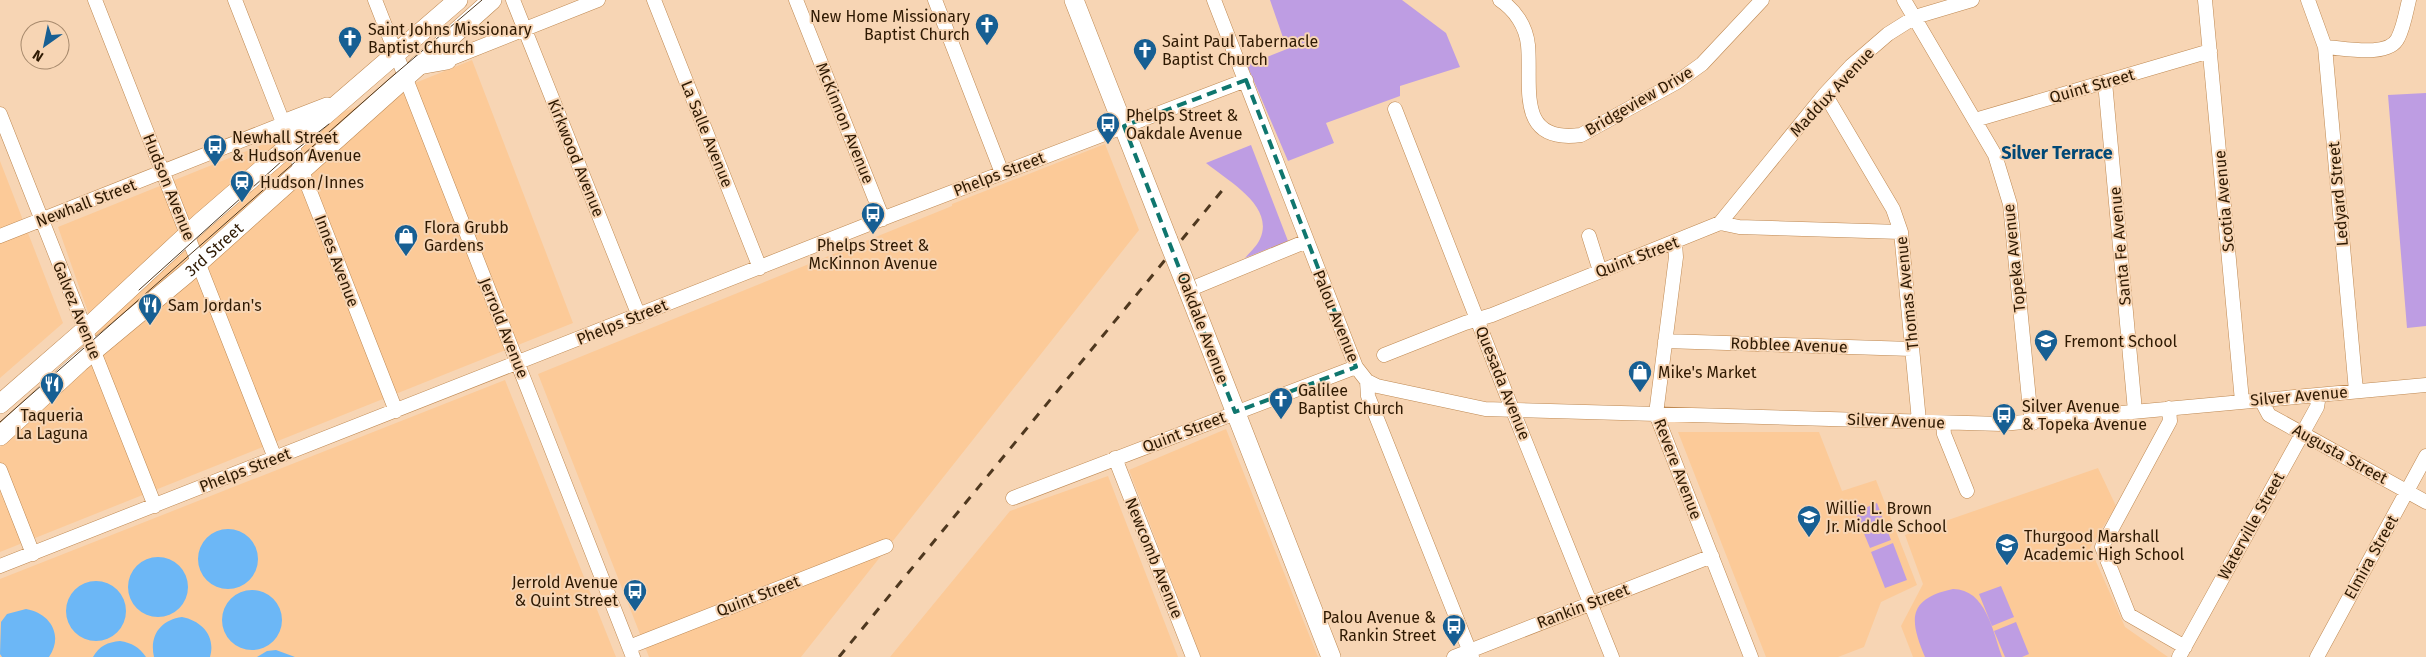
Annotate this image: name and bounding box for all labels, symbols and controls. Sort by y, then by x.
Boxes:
place label: New Home Missionary Baptist Church [810,7,970,44]
church icon: New Home Missionary Baptist Church [974,12,1000,46]
north arrow [20,20,70,70]
place label: Saint Johns Missionary Baptist Church [368,20,532,57]
church icon: Saint Johns Missionary Baptist Church [337,25,363,59]
place label: Saint Paul Tabernacle Baptist Church [1162,32,1318,69]
church icon: Saint Paul Tabernacle Baptist Church [1132,37,1158,71]
street label: Maddux Avenue [1786,44,1878,140]
text: N [30,46,47,65]
street label: McKinnon Avenue [812,60,878,186]
street label: Bridgeview Drive [1582,63,1696,139]
street label: Quint Street [2047,65,2137,107]
street label: La Salle Avenue [677,78,737,190]
street label: Kirkwood Avenue [544,96,608,220]
place label: Phelps Street & Oakdale Avenue [1126,106,1242,143]
bus stop icon: Phelps Street & Oakdale Avenue [1095,111,1121,145]
place label: Newhall Street & Hudson Avenue [232,128,361,165]
street label: Hudson Avenue [139,131,199,243]
bus stop icon: Newhall Street & Hudson Avenue [202,133,228,167]
street label: Ledyard Street [2324,141,2352,247]
district label: Silver Terrace [2001,142,2113,164]
street label: Phelps Street [951,148,1048,200]
street label: Scotia Avenue [2210,149,2238,253]
station icon: Hudson/Innes [229,169,255,203]
place label: Hudson/Innes [260,173,364,192]
street label: Newhall Street [33,175,139,231]
street label: Santa Fe Avenue [2105,186,2135,306]
bus stop icon: Phelps Street & McKinnon Avenue [860,201,886,235]
street label: Topeka Avenue [1999,203,2029,313]
street label: Innes Avenue [311,212,363,310]
street label: 3rd Street [181,218,247,280]
place label: Flora Grubb Gardens [424,218,509,255]
shop icon: Flora Grubb Gardens [393,223,419,257]
street label: Quint Street [1593,232,1682,282]
street label: Thomas Avenue [1892,235,1922,351]
place label: Phelps Street & McKinnon Avenue [809,236,937,273]
street label: Galvez Avenue [49,258,105,362]
street label: Palou Avenue [1309,267,1363,365]
street label: Oakdale Avenue [1173,270,1233,386]
street label: Jerrold Avenue [475,275,533,381]
restaurant icon: Sam Jordan's [137,292,163,326]
street label: Phelps Street [574,295,670,349]
place label: Sam Jordan's [168,296,262,315]
street label: Quesada Avenue [1472,323,1534,443]
school or university icon: Fremont School [2033,328,2059,362]
place label: Fremont School [2064,332,2178,351]
street label: Robblee Avenue [1730,333,1848,357]
shop icon: Mike's Market [1627,359,1653,393]
place label: Mike's Market [1658,363,1757,382]
restaurant icon: Taqueria La Laguna [39,371,65,405]
place label: Galilee Baptist Church [1298,381,1404,418]
street label: Silver Avenue [2249,382,2349,410]
church icon: Galilee Baptist Church [1268,386,1294,420]
place label: Silver Avenue & Topeka Avenue [2022,397,2147,434]
bus stop icon: Silver Avenue & Topeka Avenue [1991,402,2017,436]
place label: Taqueria La Laguna [16,406,88,443]
street label: Quint Street [1140,407,1229,457]
street label: Silver Avenue [1847,410,1945,432]
street label: Revere Avenue [1650,416,1706,522]
street label: Augusta Street [2289,420,2391,488]
street label: Phelps Street [197,444,294,496]
street label: Waterville Street [2214,469,2288,583]
street label: Newcomb Avenue [1121,495,1187,621]
place label: Willie L. Brown Jr. Middle School [1826,499,1947,536]
school or university icon: Willie L. Brown Jr. Middle School [1796,504,1822,538]
street label: Elmira Street [2340,511,2402,602]
place label: Thurgood Marshall Academic High School [2024,527,2185,564]
school or university icon: Thurgood Marshall Academic High School [1994,532,2020,566]
street label: Quint Street [714,571,803,621]
place label: Jerrold Avenue & Quint Street [512,573,618,610]
bus stop icon: Jerrold Avenue & Quint Street [622,578,648,612]
street label: Rankin Street [1534,580,1632,632]
place label: Palou Avenue & Rankin Street [1323,608,1436,645]
bus stop icon: Palou Avenue & Rankin Street [1441,613,1467,647]

